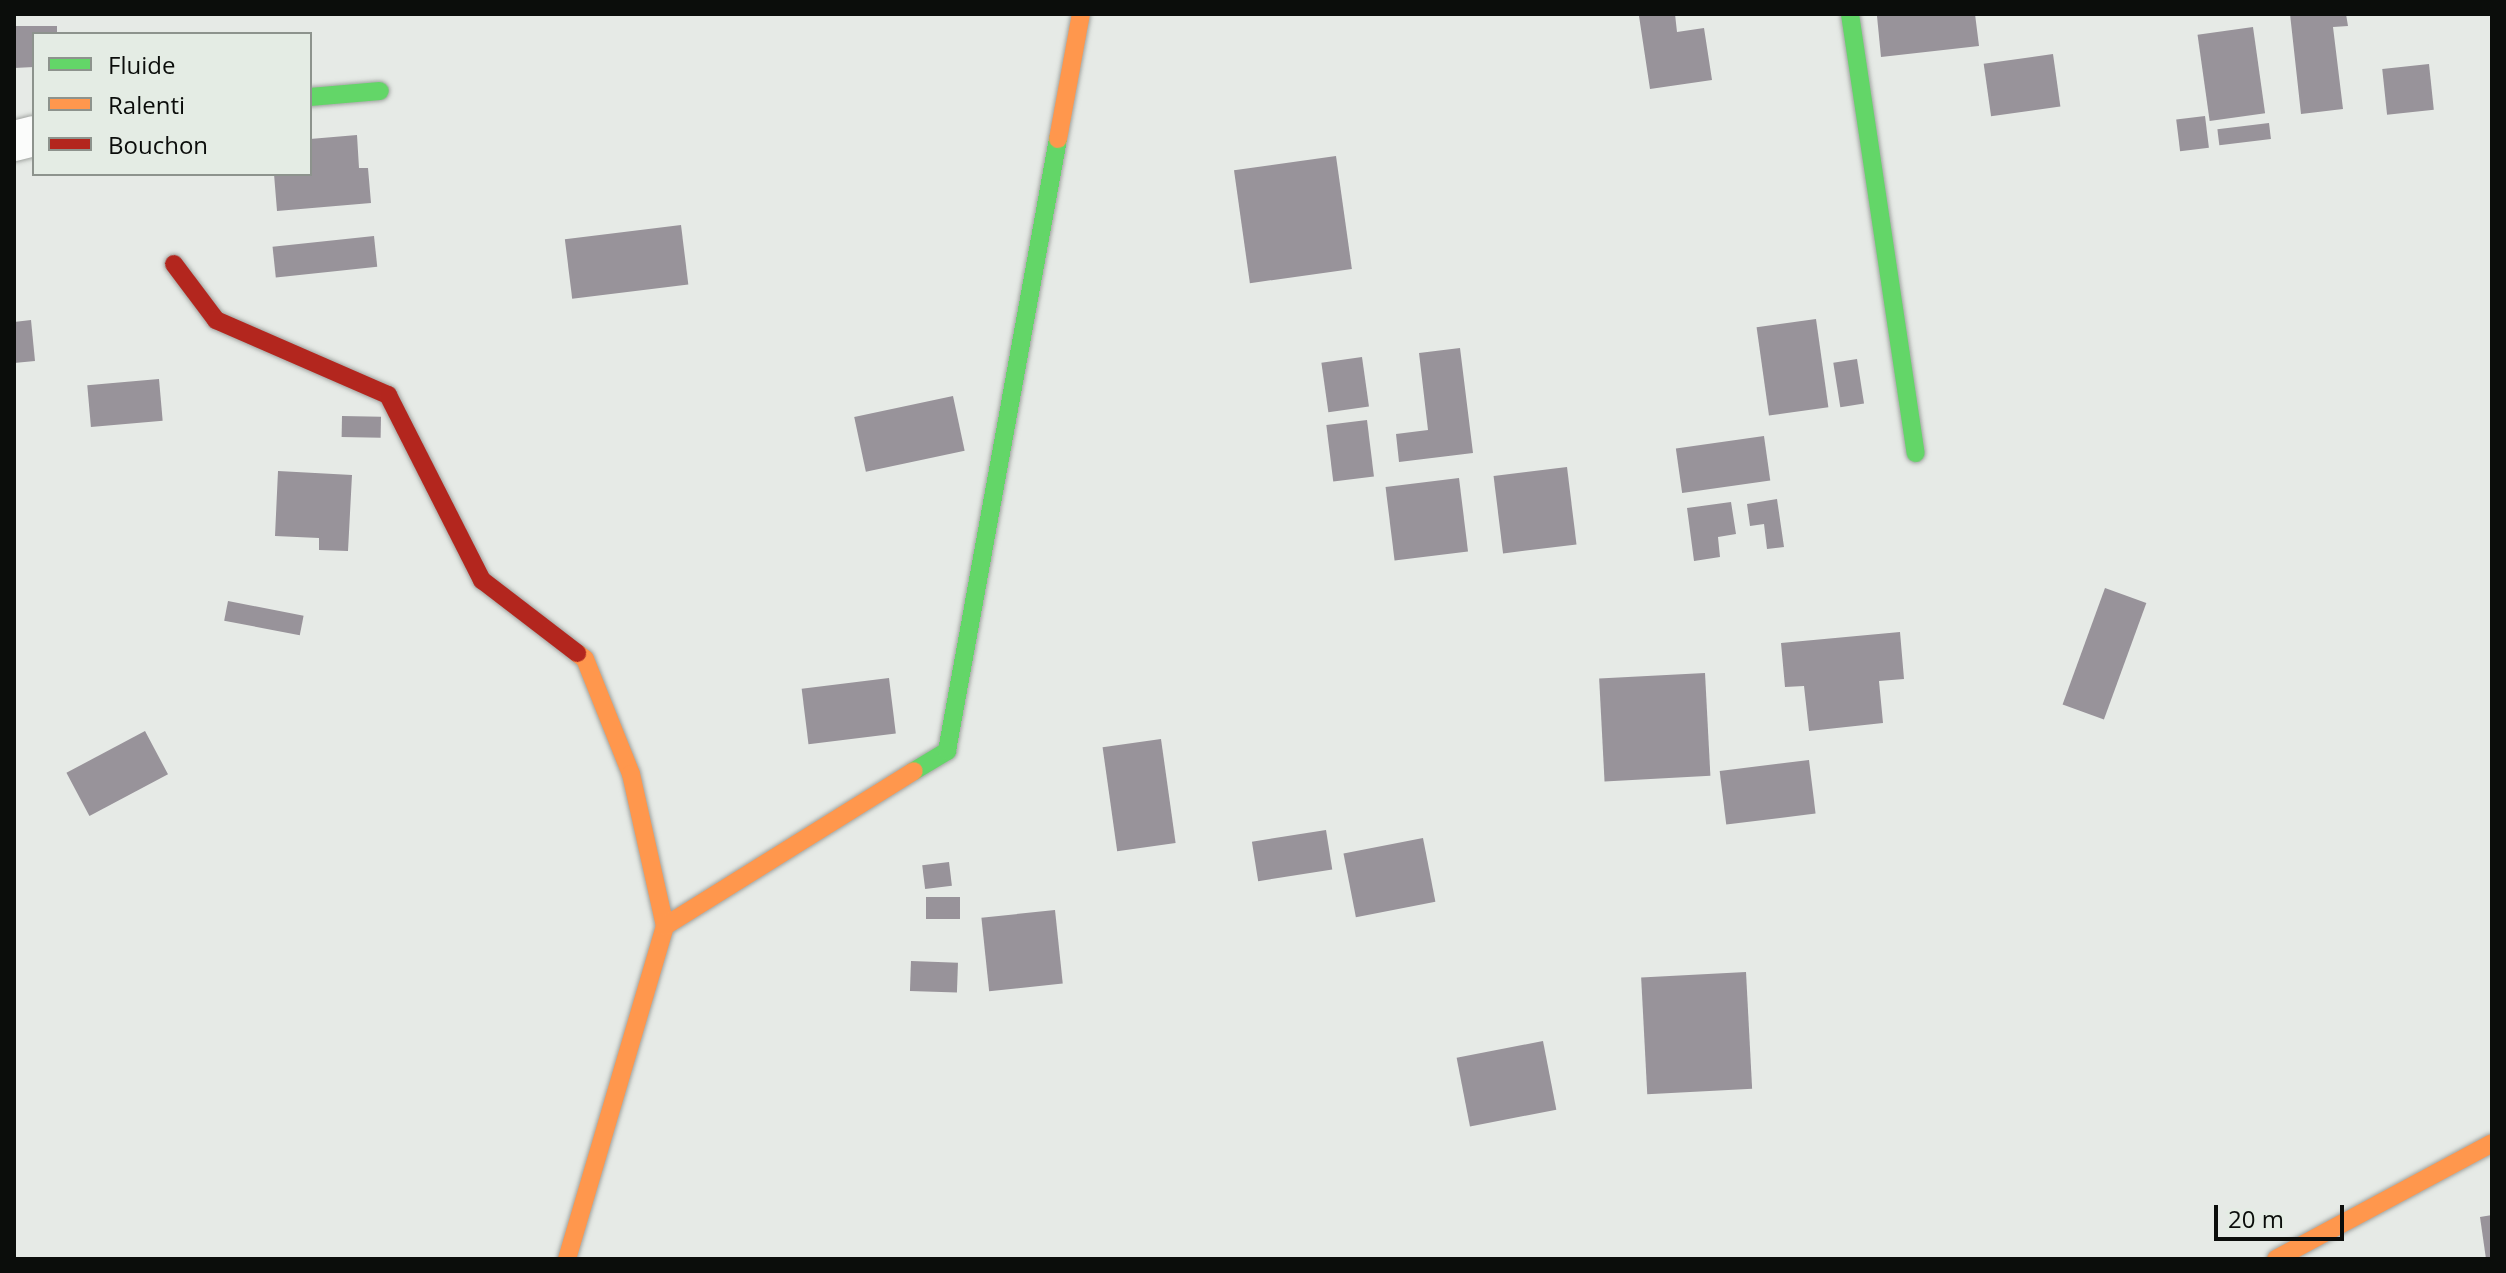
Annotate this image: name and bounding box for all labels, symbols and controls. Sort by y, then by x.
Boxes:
legend [32,32,312,176]
text: Fluide [108,48,175,81]
text: Ralenti [108,88,185,121]
text: Bouchon [108,128,208,161]
scale bar [2218,1189,2348,1239]
text: 20 m [2228,1202,2284,1235]

